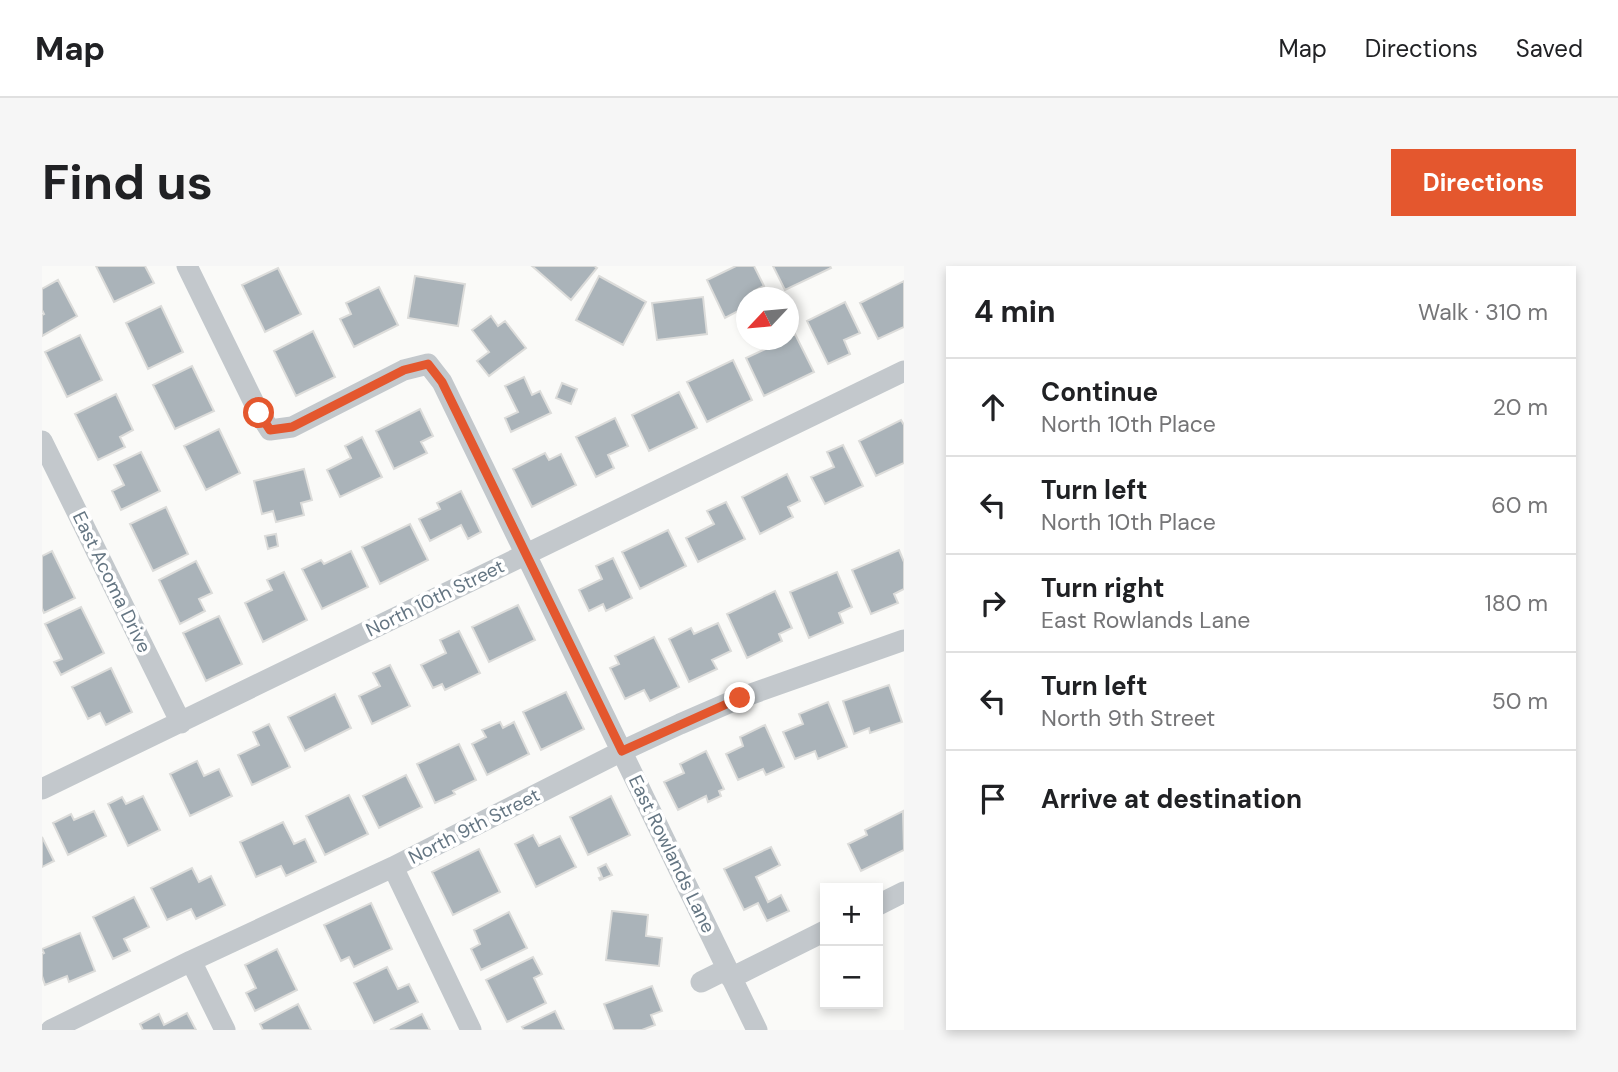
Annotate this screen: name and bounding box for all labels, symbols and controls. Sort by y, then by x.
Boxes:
text: Map [35,27,105,70]
text: Map [1279,33,1327,64]
text: Directions [1365,33,1478,64]
text: Saved [1516,33,1583,64]
button: Directions [1391,149,1576,216]
text: Find us [42,150,213,214]
north arrow [736,287,799,350]
text: 4 min [974,292,1056,331]
text: Walk · 310 m [1418,297,1548,327]
text: Continue [1041,375,1158,409]
icon: ahead [974,388,1012,426]
text: 20 m [1493,392,1548,422]
route start [243,397,274,428]
text: North 10th Place [1041,409,1216,439]
text: Turn left [1041,473,1148,507]
icon: left [974,486,1012,524]
text: 60 m [1491,490,1548,520]
street label: East Acoma Drive [67,507,157,657]
text: North 10th Place [1041,507,1216,537]
street label: North 10th Street [362,554,508,642]
text: Turn right [1041,571,1165,605]
icon: right [974,584,1012,622]
text: 180 m [1484,588,1548,618]
text: East Rowlands Lane [1041,605,1250,635]
text: Turn left [1041,669,1148,703]
route end [724,682,755,713]
icon: left [974,682,1012,720]
text: 50 m [1492,686,1548,716]
text: North 9th Street [1041,703,1215,733]
street label: East Rowlands Lane [623,771,721,937]
icon: arrive [974,780,1012,818]
street label: North 9th Street [404,782,544,870]
text: Arrive at destination [1041,782,1302,816]
map controls [820,883,883,1009]
button: + [820,883,883,946]
button: − [820,946,883,1009]

